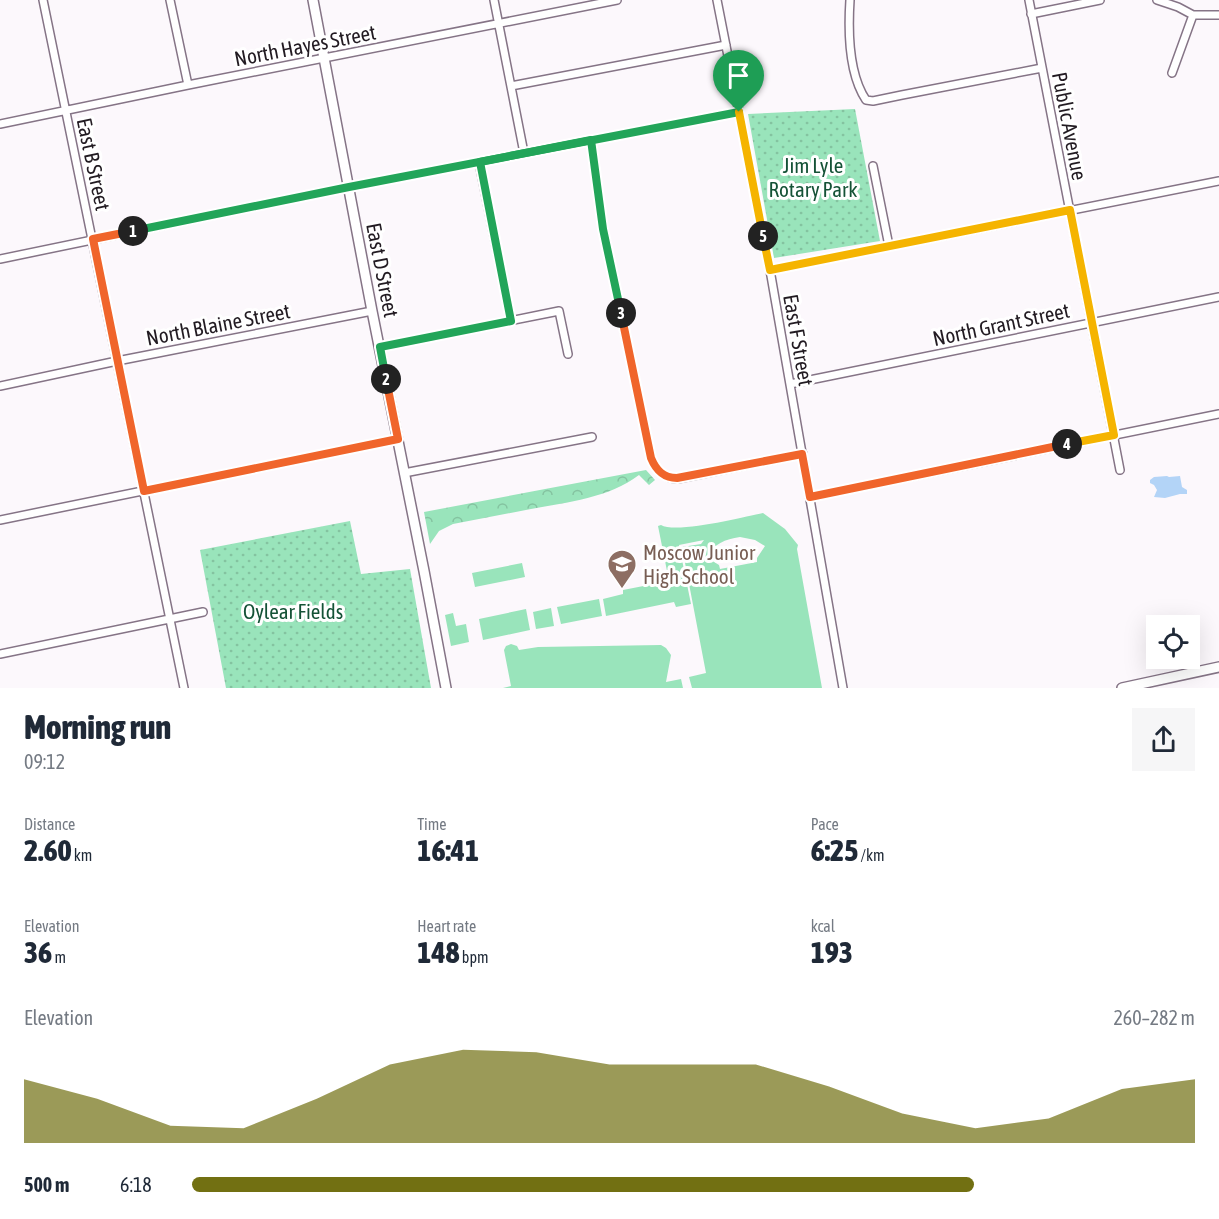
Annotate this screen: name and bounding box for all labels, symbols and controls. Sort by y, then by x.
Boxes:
street label: North Hayes Street [232,20,378,70]
pin [713,50,764,112]
icon: arrive [722,59,755,92]
street label: Public Avenue [1048,70,1092,182]
street label: East B Street [72,116,116,212]
park label: Jim Lyle Rotary Park [769,153,857,201]
pin: 1 [118,216,148,246]
street label: East D Street [362,221,404,319]
pin: 5 [748,221,778,251]
text: 1 [129,222,137,240]
text: 5 [759,227,767,245]
street label: East F Street [779,292,819,388]
street label: North Blaine Street [144,298,292,350]
pin: 3 [606,298,636,328]
street label: North Grant Street [930,298,1072,350]
text: 3 [617,304,625,322]
pin: 2 [371,364,401,394]
text: 2 [382,370,390,388]
pin: 4 [1052,429,1082,459]
text: 4 [1063,435,1071,453]
place label: Moscow Junior High School [643,540,756,588]
school or university icon: Moscow Junior High School [606,548,638,590]
park label: Oylear Fields [243,599,343,623]
map controls [1146,615,1200,669]
button: locate [1146,615,1200,669]
text: Morning run [24,708,171,746]
button: share [1132,708,1195,771]
text: 09:12 [24,750,65,773]
text: Distance [24,815,75,833]
text: Time [417,815,447,833]
text: Pace [811,815,839,833]
text: 2.60 [24,833,72,867]
text: 16:41 [417,833,479,867]
text: 6:25 [811,833,858,867]
text: km [72,846,92,864]
text: /km [858,846,884,864]
text: Elevation [24,917,79,935]
text: Heart rate [417,917,476,935]
text: kcal [811,917,835,935]
text: 36 [24,935,52,969]
text: 148 [417,935,460,969]
text: 193 [811,935,853,969]
text: m [52,948,66,966]
text: bpm [460,948,489,966]
text: Elevation [24,1006,93,1029]
text: 260–282 m [1113,1006,1195,1029]
text: 500 m [24,1173,69,1196]
text: 6:18 [120,1173,152,1196]

